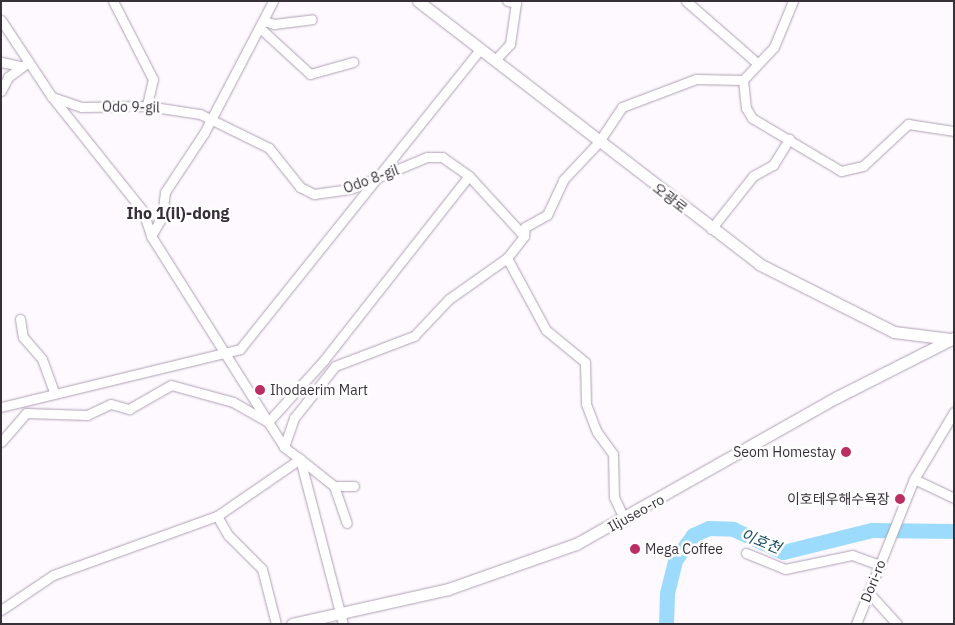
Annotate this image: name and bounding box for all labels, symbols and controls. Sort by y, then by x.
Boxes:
street label: Odo 9-gil [102,98,160,116]
street label: Odo 8-gil [341,161,401,197]
street label: 오광로 [650,179,690,217]
district label: Iho 1(il)-dong [127,203,229,223]
place label: Ihodaerim Mart [270,382,368,398]
marker: Ihodaerim Mart [254,384,266,396]
place label: Seom Homestay [733,444,836,460]
marker: Seom Homestay [840,446,852,458]
street label: Iljuseo-ro [605,491,667,535]
place label: 이호테우해수욕장 [787,491,890,507]
marker: 이호테우해수욕장 [894,493,906,505]
water label: 이호천 [738,525,784,557]
place label: Mega Coffee [645,541,723,557]
marker: Mega Coffee [629,543,641,555]
street label: Dori-ro [857,557,889,605]

